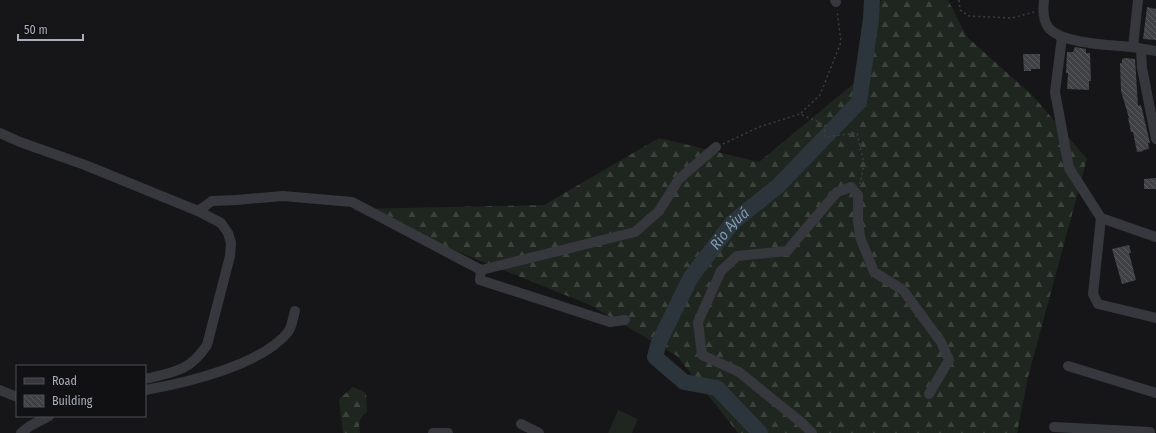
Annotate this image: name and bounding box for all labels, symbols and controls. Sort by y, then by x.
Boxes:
scale bar [18,16,83,42]
text: 50 m [24,23,48,37]
water label: Rio Ajuá [706,204,753,253]
legend [16,365,146,417]
text: Road [52,374,77,388]
text: Building [52,394,93,408]

